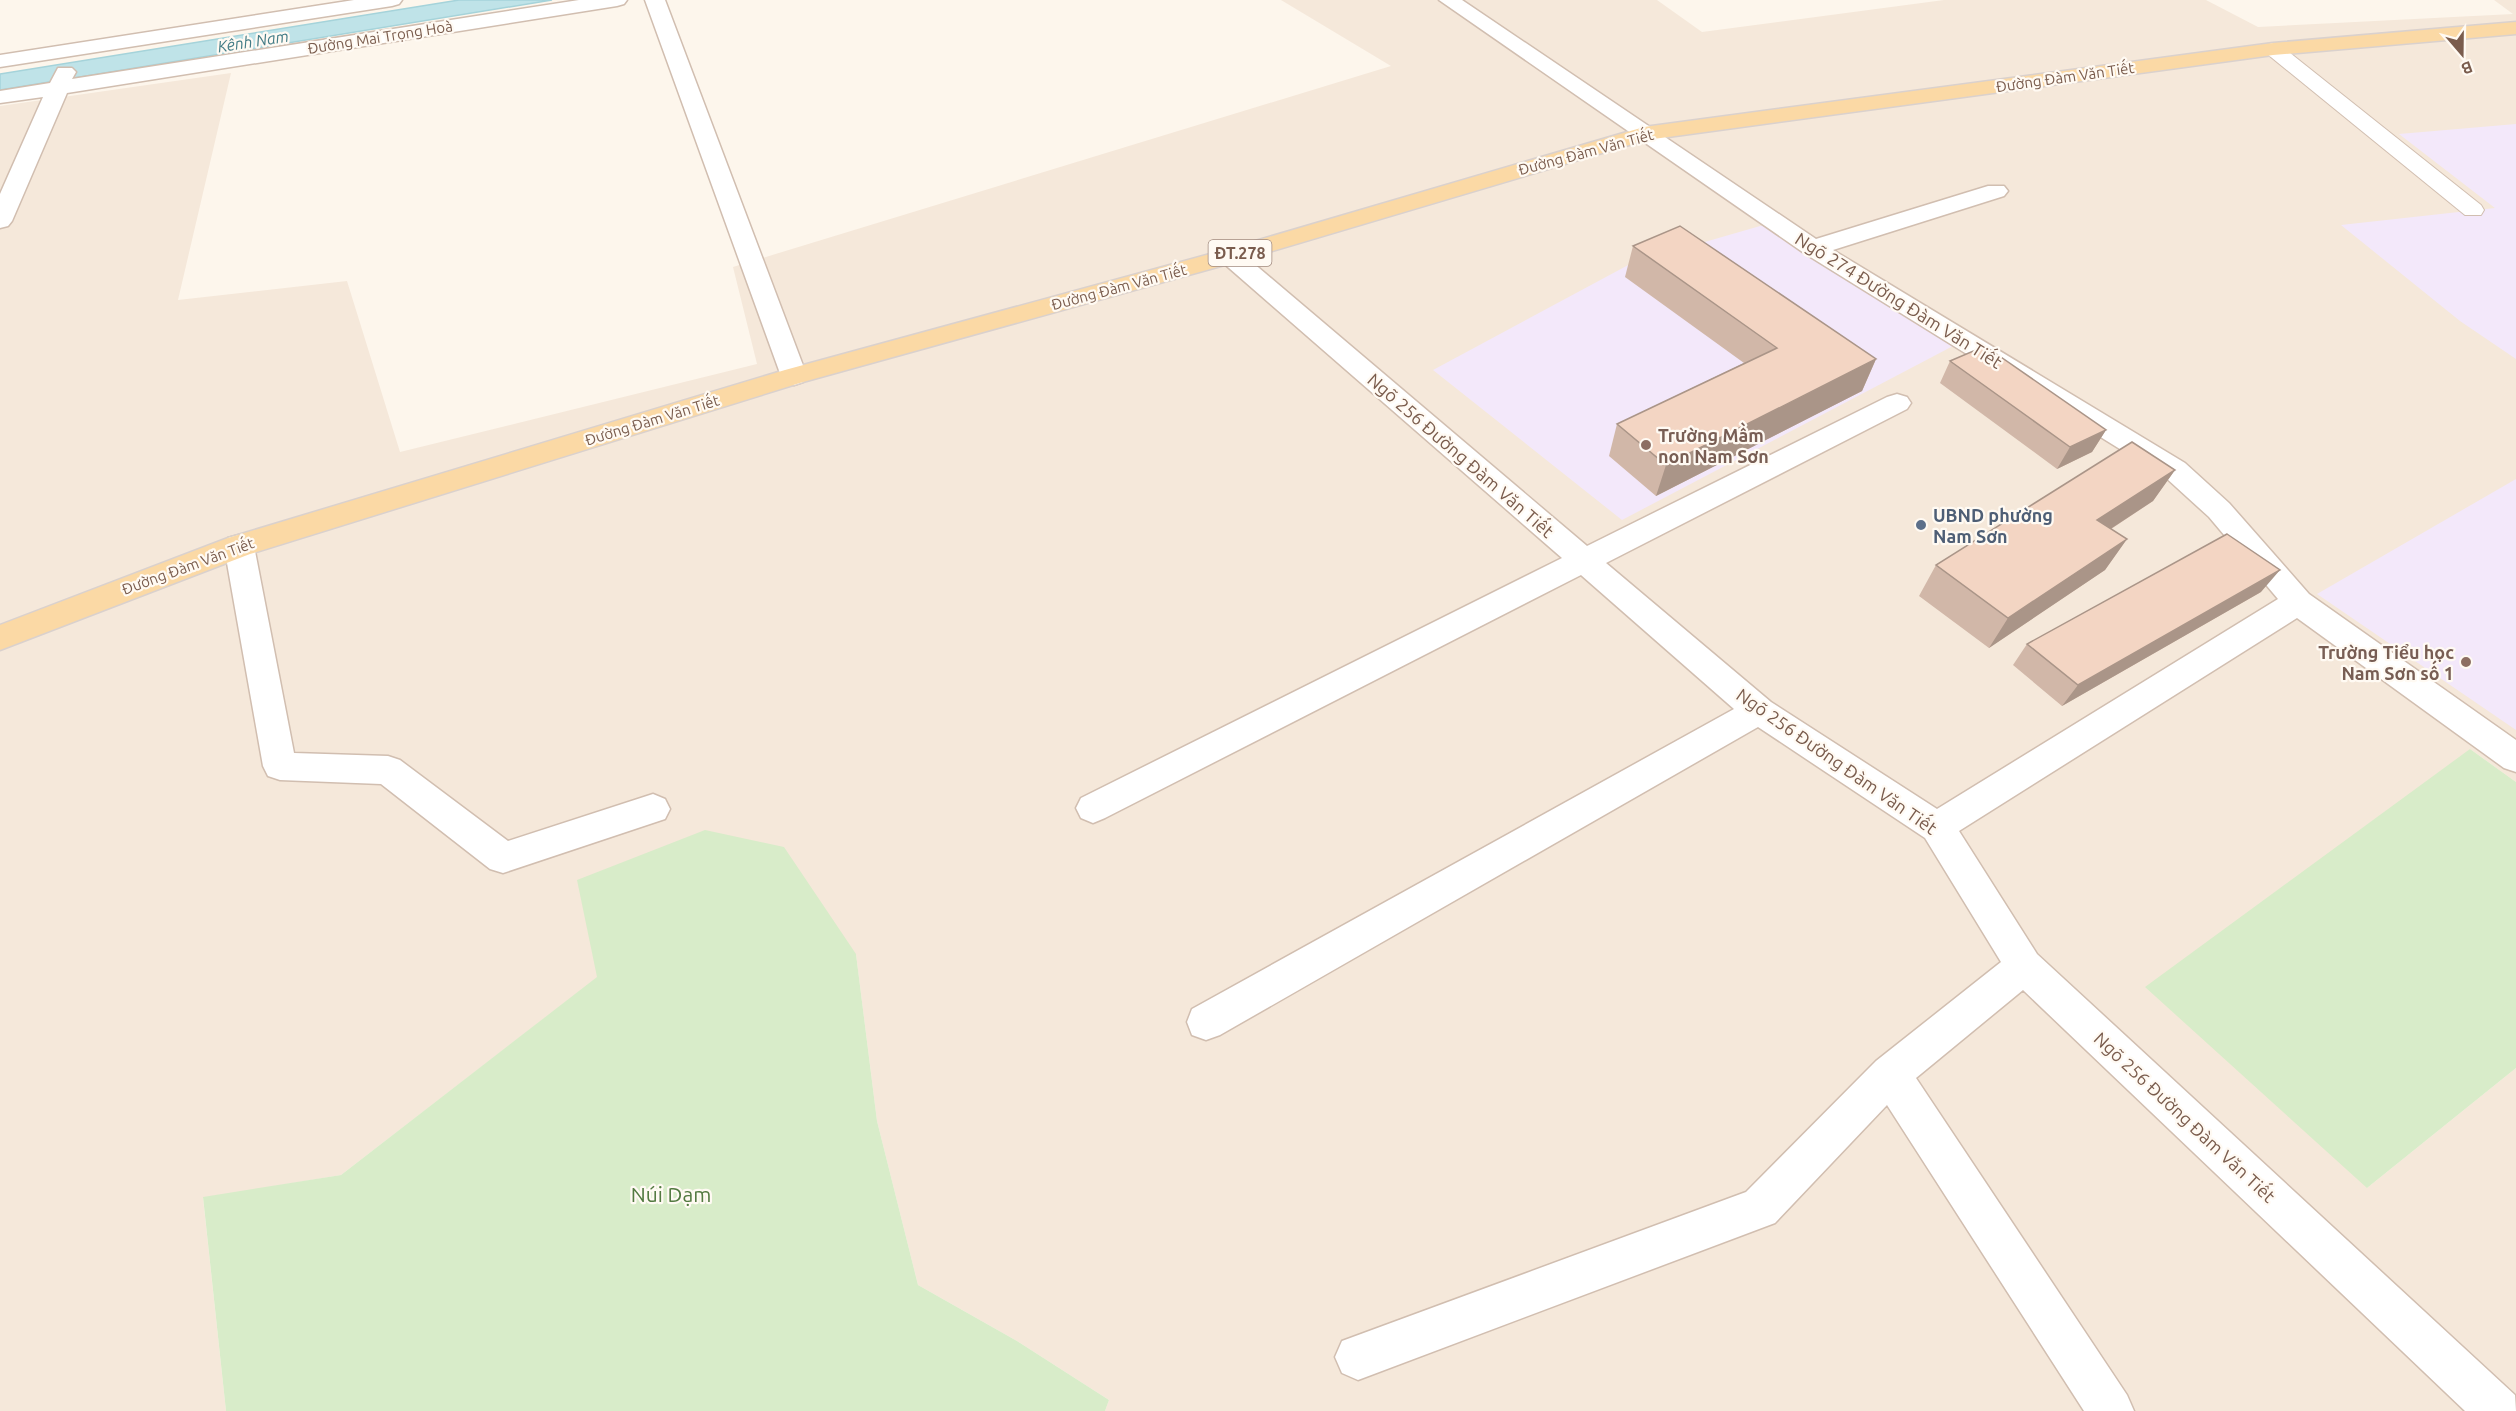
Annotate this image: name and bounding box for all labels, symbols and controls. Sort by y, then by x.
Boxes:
street label: Đường Mai Trọng Hoà [306,17,454,57]
north arrow [2432,24,2492,84]
water label: Kênh Nam [216,26,290,56]
street label: Đường Đàm Văn Tiết [1995,57,2135,95]
text: B [2459,58,2475,78]
street label: Đường Đàm Văn Tiết [1516,124,1656,178]
street label: Ngõ 274 Đường Đàm Văn Tiết [1792,226,2007,372]
road number: ĐT.278 [1208,240,1272,266]
street label: Đường Đàm Văn Tiết [1049,259,1189,313]
street label: Ngõ 256 Đường Đàm Văn Tiết [1364,367,1560,541]
street label: Đường Đàm Văn Tiết [582,390,721,449]
place label: Trường Mầm non Nam Sơn [1658,422,1769,466]
marker: Trường Mầm non Nam Sơn [1639,438,1653,452]
place label: UBND phường Nam Sơn [1933,505,2053,546]
marker: UBND phường Nam Sơn [1914,518,1928,532]
street label: Đường Đàm Văn Tiết [119,533,257,598]
place label: Trường Tiểu học Nam Sơn số 1 [2318,642,2454,683]
marker: Trường Tiểu học Nam Sơn số 1 [2459,655,2473,669]
street label: Ngõ 256 Đường Đàm Văn Tiết [1733,682,1942,838]
street label: Ngõ 256 Đường Đàm Văn Tiết [2090,1026,2281,1206]
park label: Núi Dạm [631,1182,711,1206]

